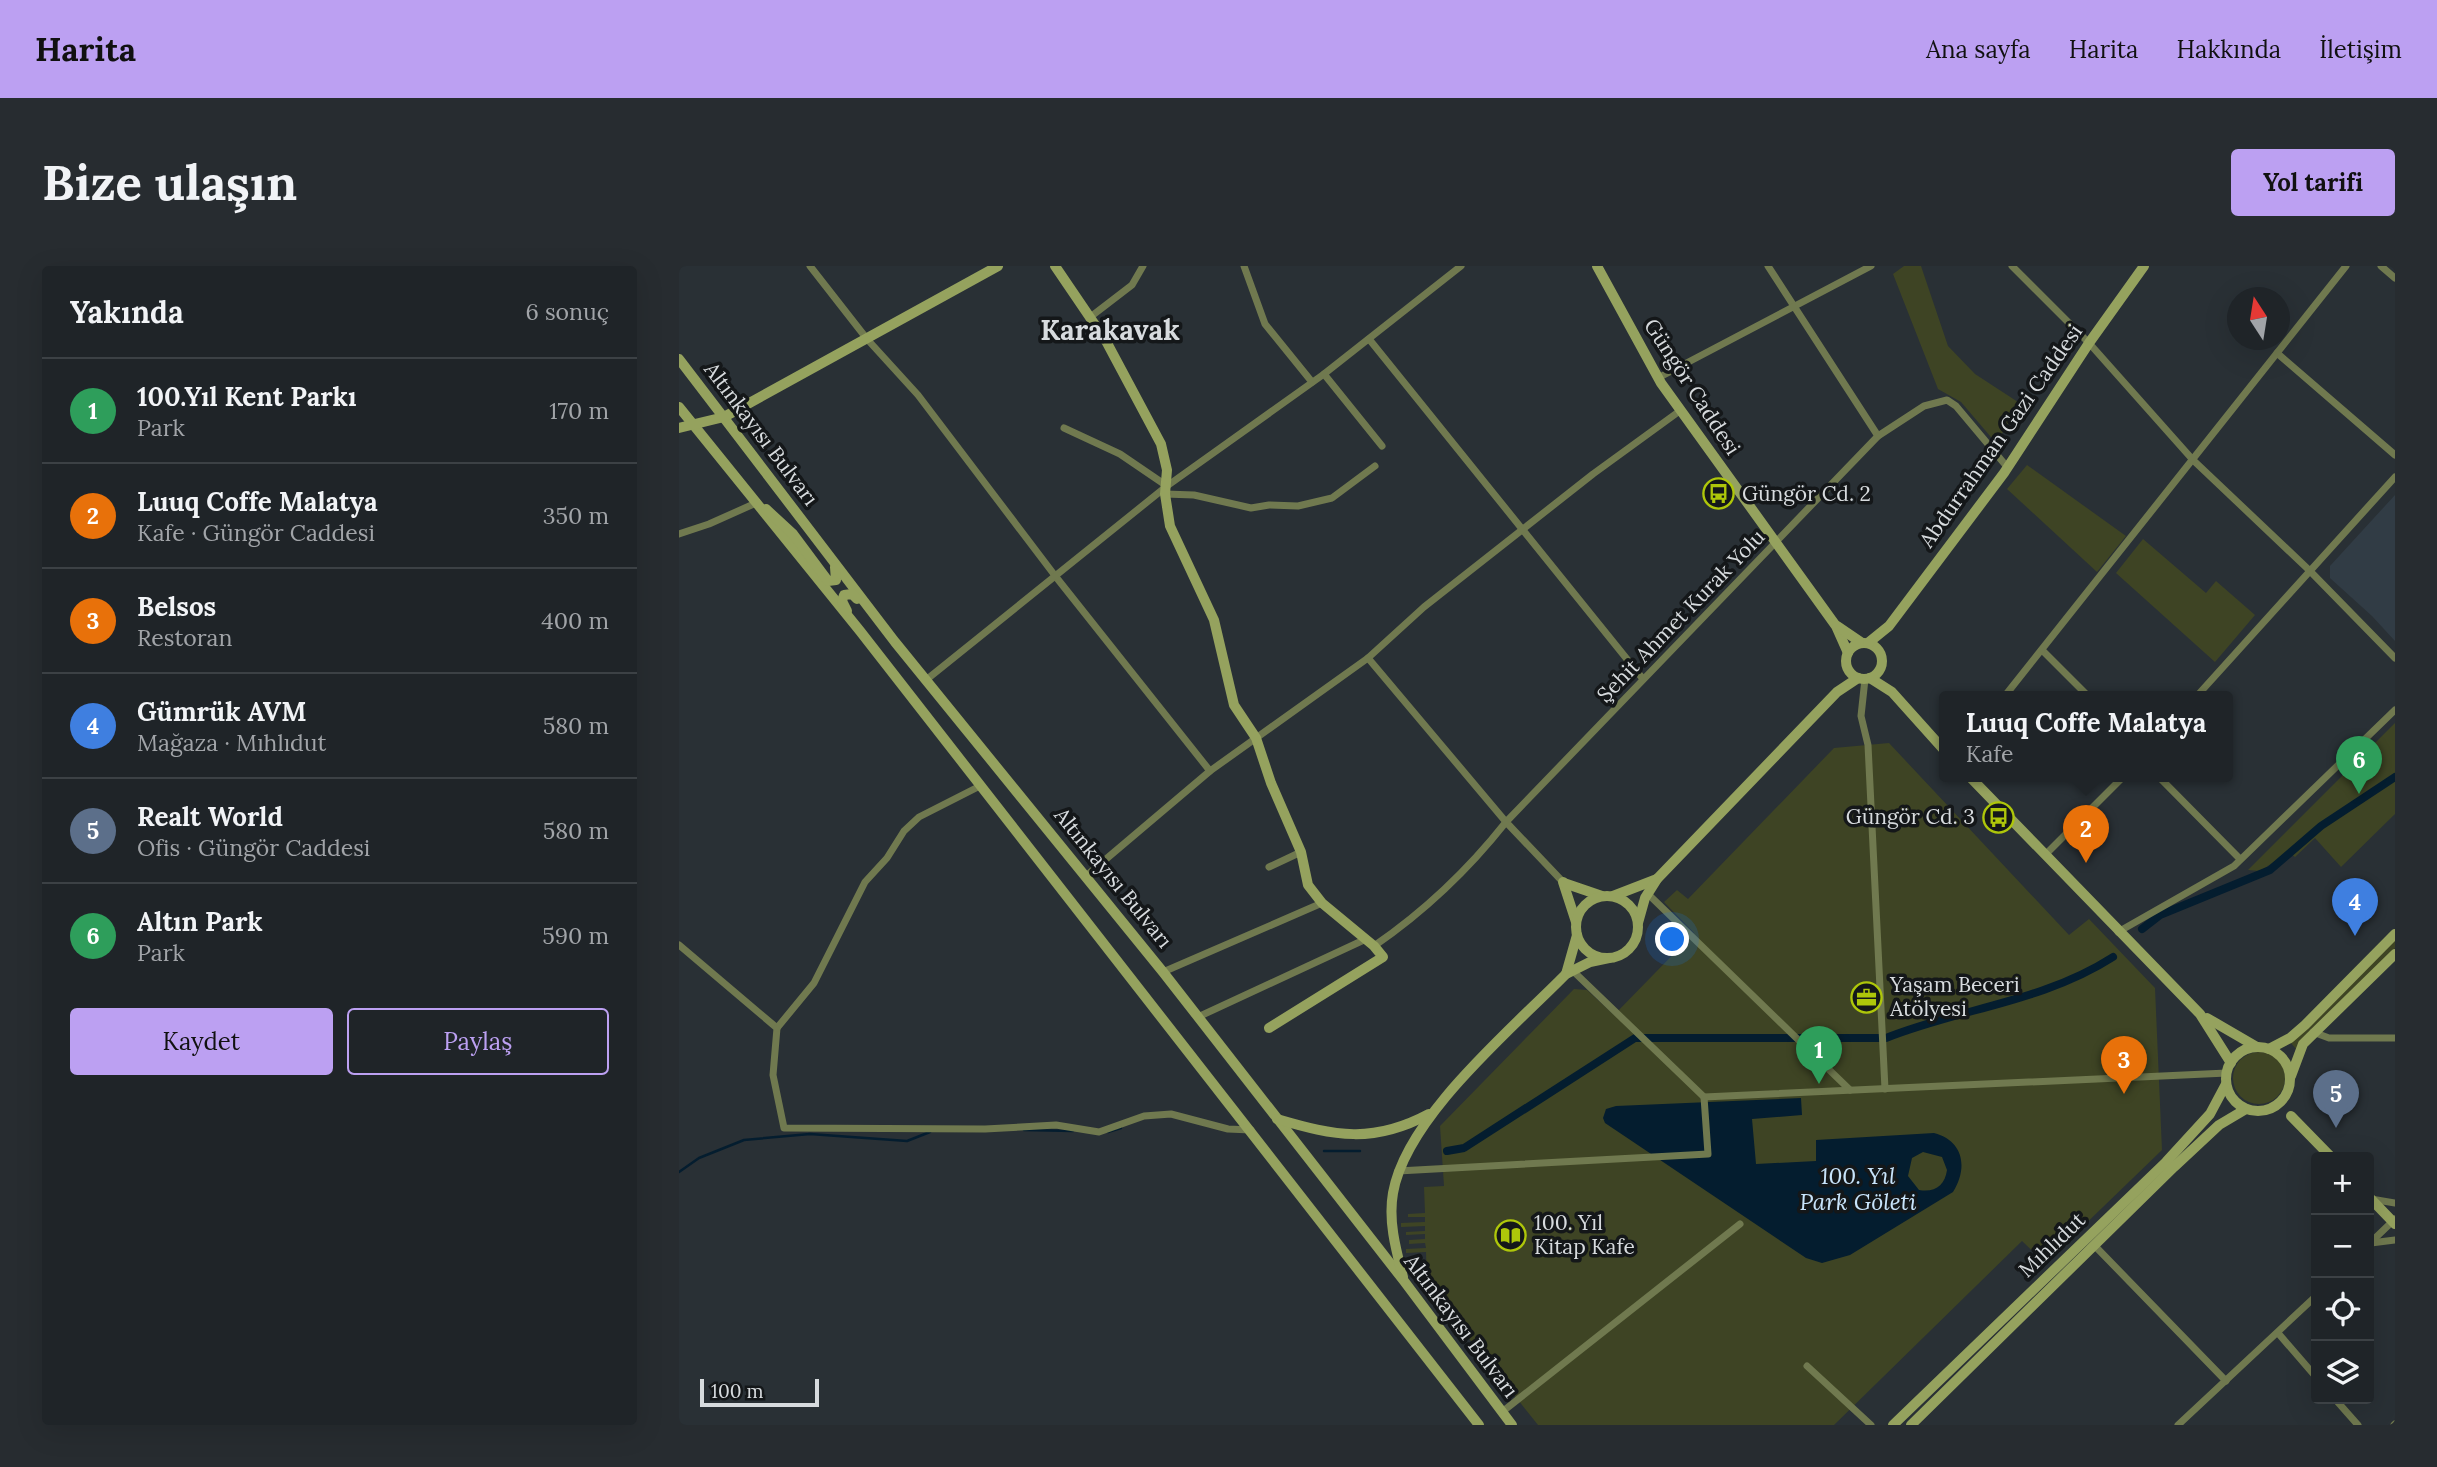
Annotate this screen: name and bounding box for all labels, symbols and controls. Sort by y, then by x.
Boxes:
text: Harita [35,28,136,70]
text: Ana sayfa [1926,34,2031,65]
text: Harita [2069,34,2138,65]
text: Hakkında [2176,34,2281,65]
text: İletişim [2319,34,2402,65]
button: Yol tarifi [2231,149,2395,216]
text: Bize ulaşın [42,151,297,213]
north arrow [2227,287,2290,350]
text: Yakında [70,293,184,331]
text: 6 sonuç [526,297,609,326]
district label: Karakavak [1040,312,1180,348]
street label: Güngör Caddesi [1638,313,1747,460]
street label: Abdurrahman Gazi Caddesi [1913,319,2088,553]
street label: Altınkayısı Bulvarı [698,356,824,511]
text: 100.Yıl Kent Parkı [137,380,357,413]
text: 1 [88,396,98,425]
text: 170 m [549,396,609,425]
text: Park [137,413,185,442]
bus stop icon: Güngör Cd. 2 [1702,477,1736,511]
place label: Güngör Cd. 2 [1742,480,1871,507]
text: Luuq Coffe Malatya [137,485,378,518]
text: 2 [87,501,99,530]
text: 350 m [543,501,609,530]
text: Kafe · Güngör Caddesi [137,518,375,547]
street label: Şehit Ahmet Kurak Yolu [1591,523,1770,708]
text: Belsos [137,590,216,623]
text: 3 [87,606,99,635]
text: 400 m [541,606,609,635]
text: Restoran [137,623,232,652]
popup [1939,691,2233,782]
text: Gümrük AVM [137,695,306,728]
text: Luuq Coffe Malatya [1966,706,2206,739]
text: 4 [87,711,99,740]
text: 580 m [543,711,609,740]
text: Mağaza · Mıhlıdut [137,728,327,757]
pin: 6 [2336,736,2382,794]
text: Kafe [1966,739,2013,768]
text: Realt World [137,800,283,833]
bus stop icon: Güngör Cd. 3 [1981,800,2015,834]
street label: Altınkayısı Bulvarı [1048,801,1178,953]
place label: Güngör Cd. 3 [1846,803,1975,830]
pin: 2 [2063,805,2109,863]
text: 5 [87,816,99,845]
text: 580 m [543,816,609,845]
text: Ofis · Güngör Caddesi [137,833,370,862]
pin: 4 [2332,878,2378,936]
text: Altın Park [137,905,263,938]
text: 6 [86,921,100,950]
text: 590 m [542,921,609,950]
your location [1655,922,1689,956]
text: Park [137,938,185,967]
place label: Yaşam Beceri Atölyesi [1889,971,2020,1022]
office icon: Yaşam Beceri Atölyesi [1850,980,1884,1014]
button: Kaydet [70,1008,333,1075]
button: Paylaş [347,1008,609,1075]
pin: 1 [1796,1026,1842,1084]
pin: 3 [2101,1036,2147,1094]
pin: 5 [2313,1070,2359,1128]
map controls [2311,1152,2374,1404]
button: + [2311,1152,2374,1215]
water label: 100. Yıl Park Göleti [1800,1161,1917,1216]
street label: Mıhlıdut [2013,1206,2091,1283]
place label: 100. Yıl Kitap Kafe [1534,1209,1635,1260]
button: − [2311,1215,2374,1278]
library icon: 100. Yıl Kitap Kafe [1494,1218,1528,1252]
street label: Altınkayısı Bulvarı [1398,1248,1524,1403]
button: locate [2311,1278,2374,1341]
button: layers [2311,1341,2374,1404]
scale bar [700,1376,819,1408]
text: 100 m [711,1379,764,1403]

